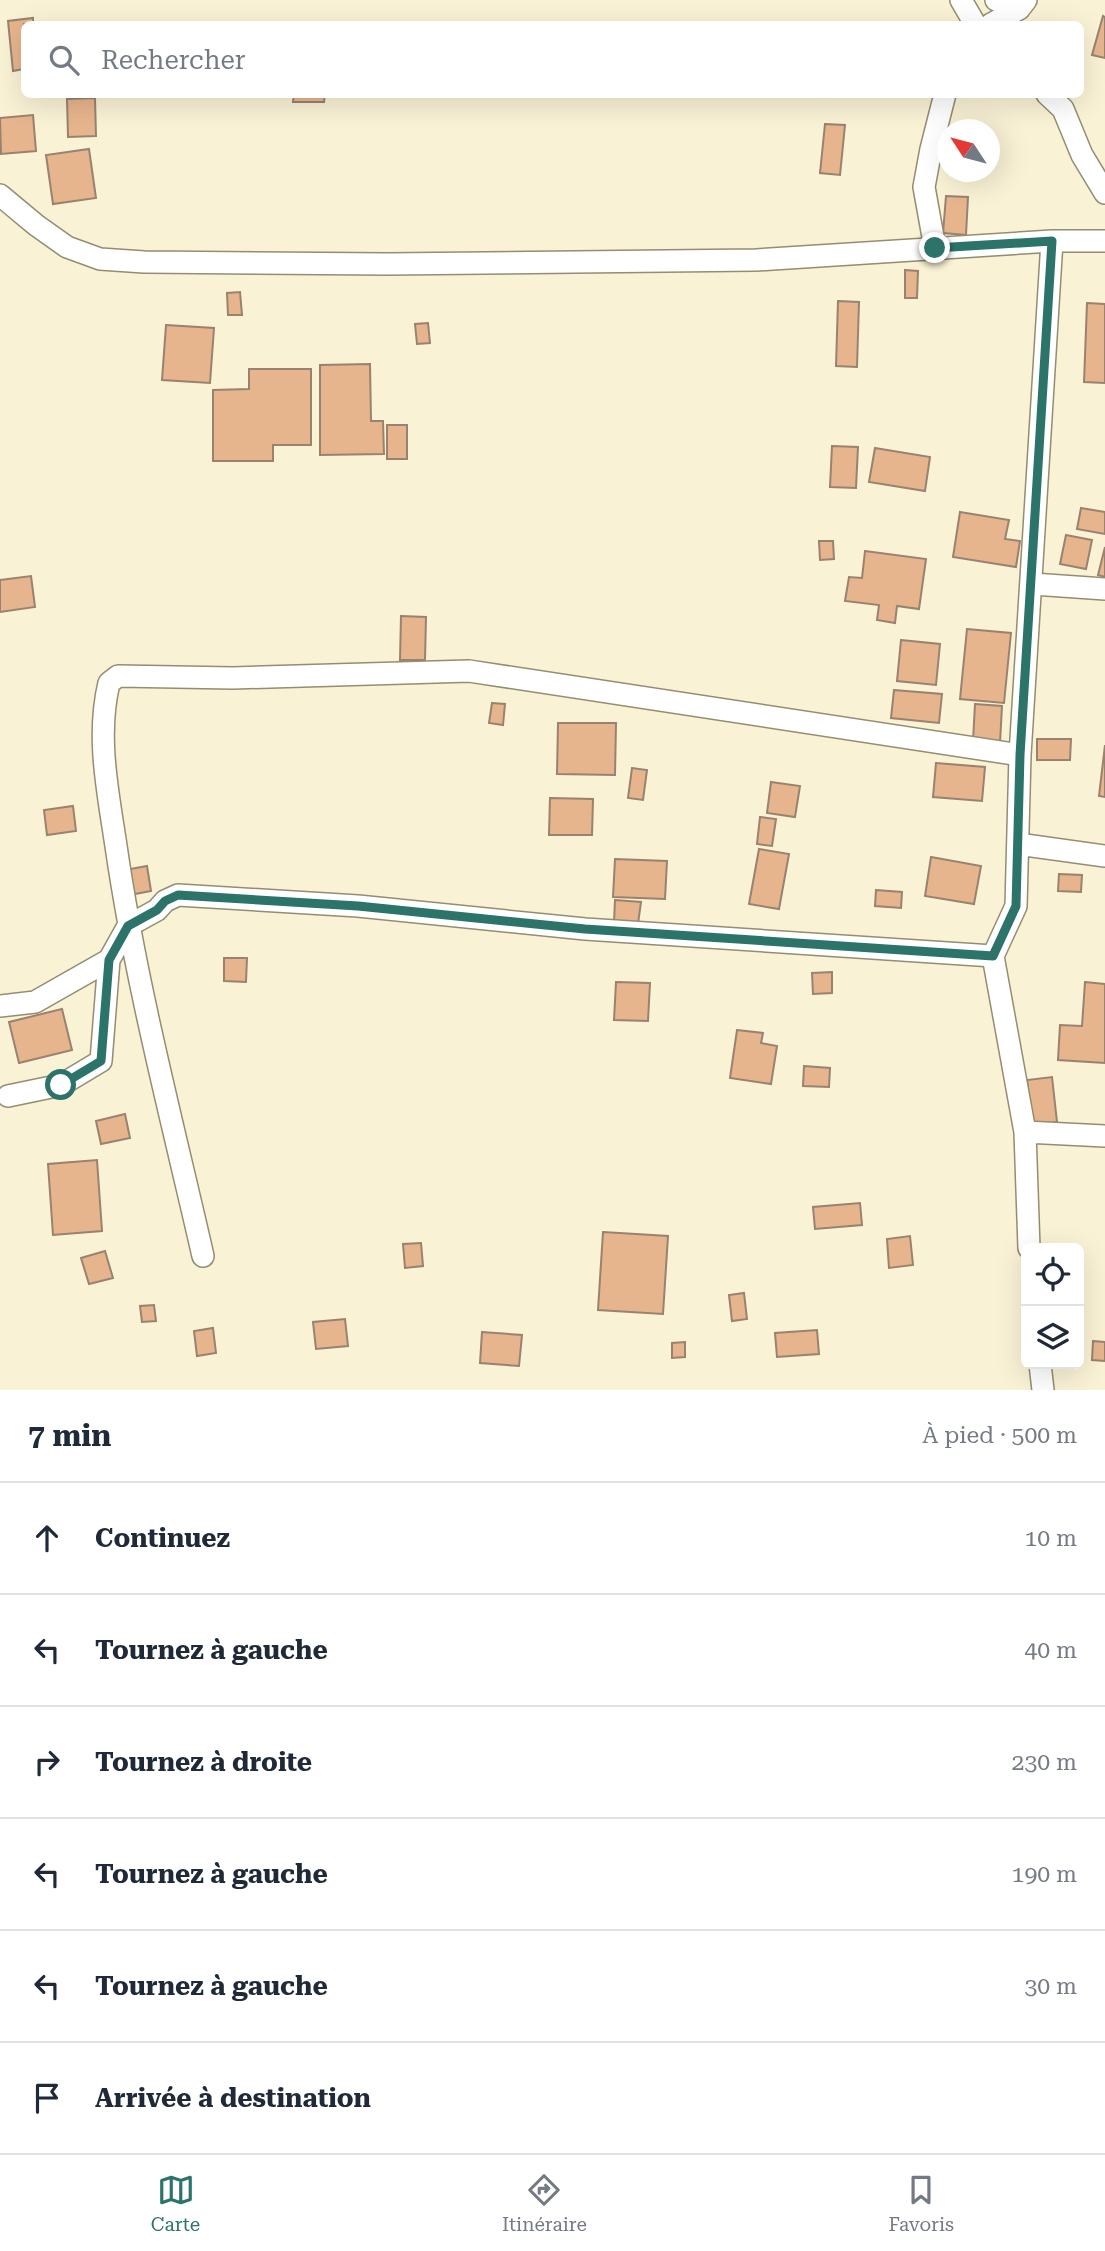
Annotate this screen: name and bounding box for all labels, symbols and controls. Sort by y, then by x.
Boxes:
search box [21,21,1084,98]
icon: search [45,41,83,79]
text: Rechercher [101,45,245,75]
north arrow [937,119,1000,182]
route end [919,232,950,263]
route start [45,1069,76,1100]
map controls [1021,1243,1084,1369]
button: locate [1021,1243,1084,1306]
button: layers [1021,1306,1084,1369]
text: 7 min [28,1418,111,1453]
text: À pied · 500 m [922,1422,1077,1449]
icon: ahead [28,1519,66,1557]
text: Continuez [95,1523,230,1553]
text: 10 m [1024,1525,1077,1552]
icon: left [28,1631,66,1669]
text: Tournez à gauche [95,1635,328,1665]
text: 40 m [1024,1637,1077,1664]
icon: right [28,1743,66,1781]
text: Tournez à droite [95,1747,312,1777]
text: 230 m [1012,1749,1077,1776]
icon: left [28,1855,66,1893]
text: Tournez à gauche [95,1859,328,1889]
text: 190 m [1012,1861,1077,1888]
icon: left [28,1967,66,2005]
text: Tournez à gauche [95,1971,328,2001]
text: 30 m [1024,1973,1077,2000]
icon: arrive [28,2079,66,2117]
text: Arrivée à destination [95,2083,371,2113]
tab: Carte [151,2171,200,2236]
tab: Itinéraire [502,2171,587,2236]
tab: Favoris [889,2171,954,2236]

